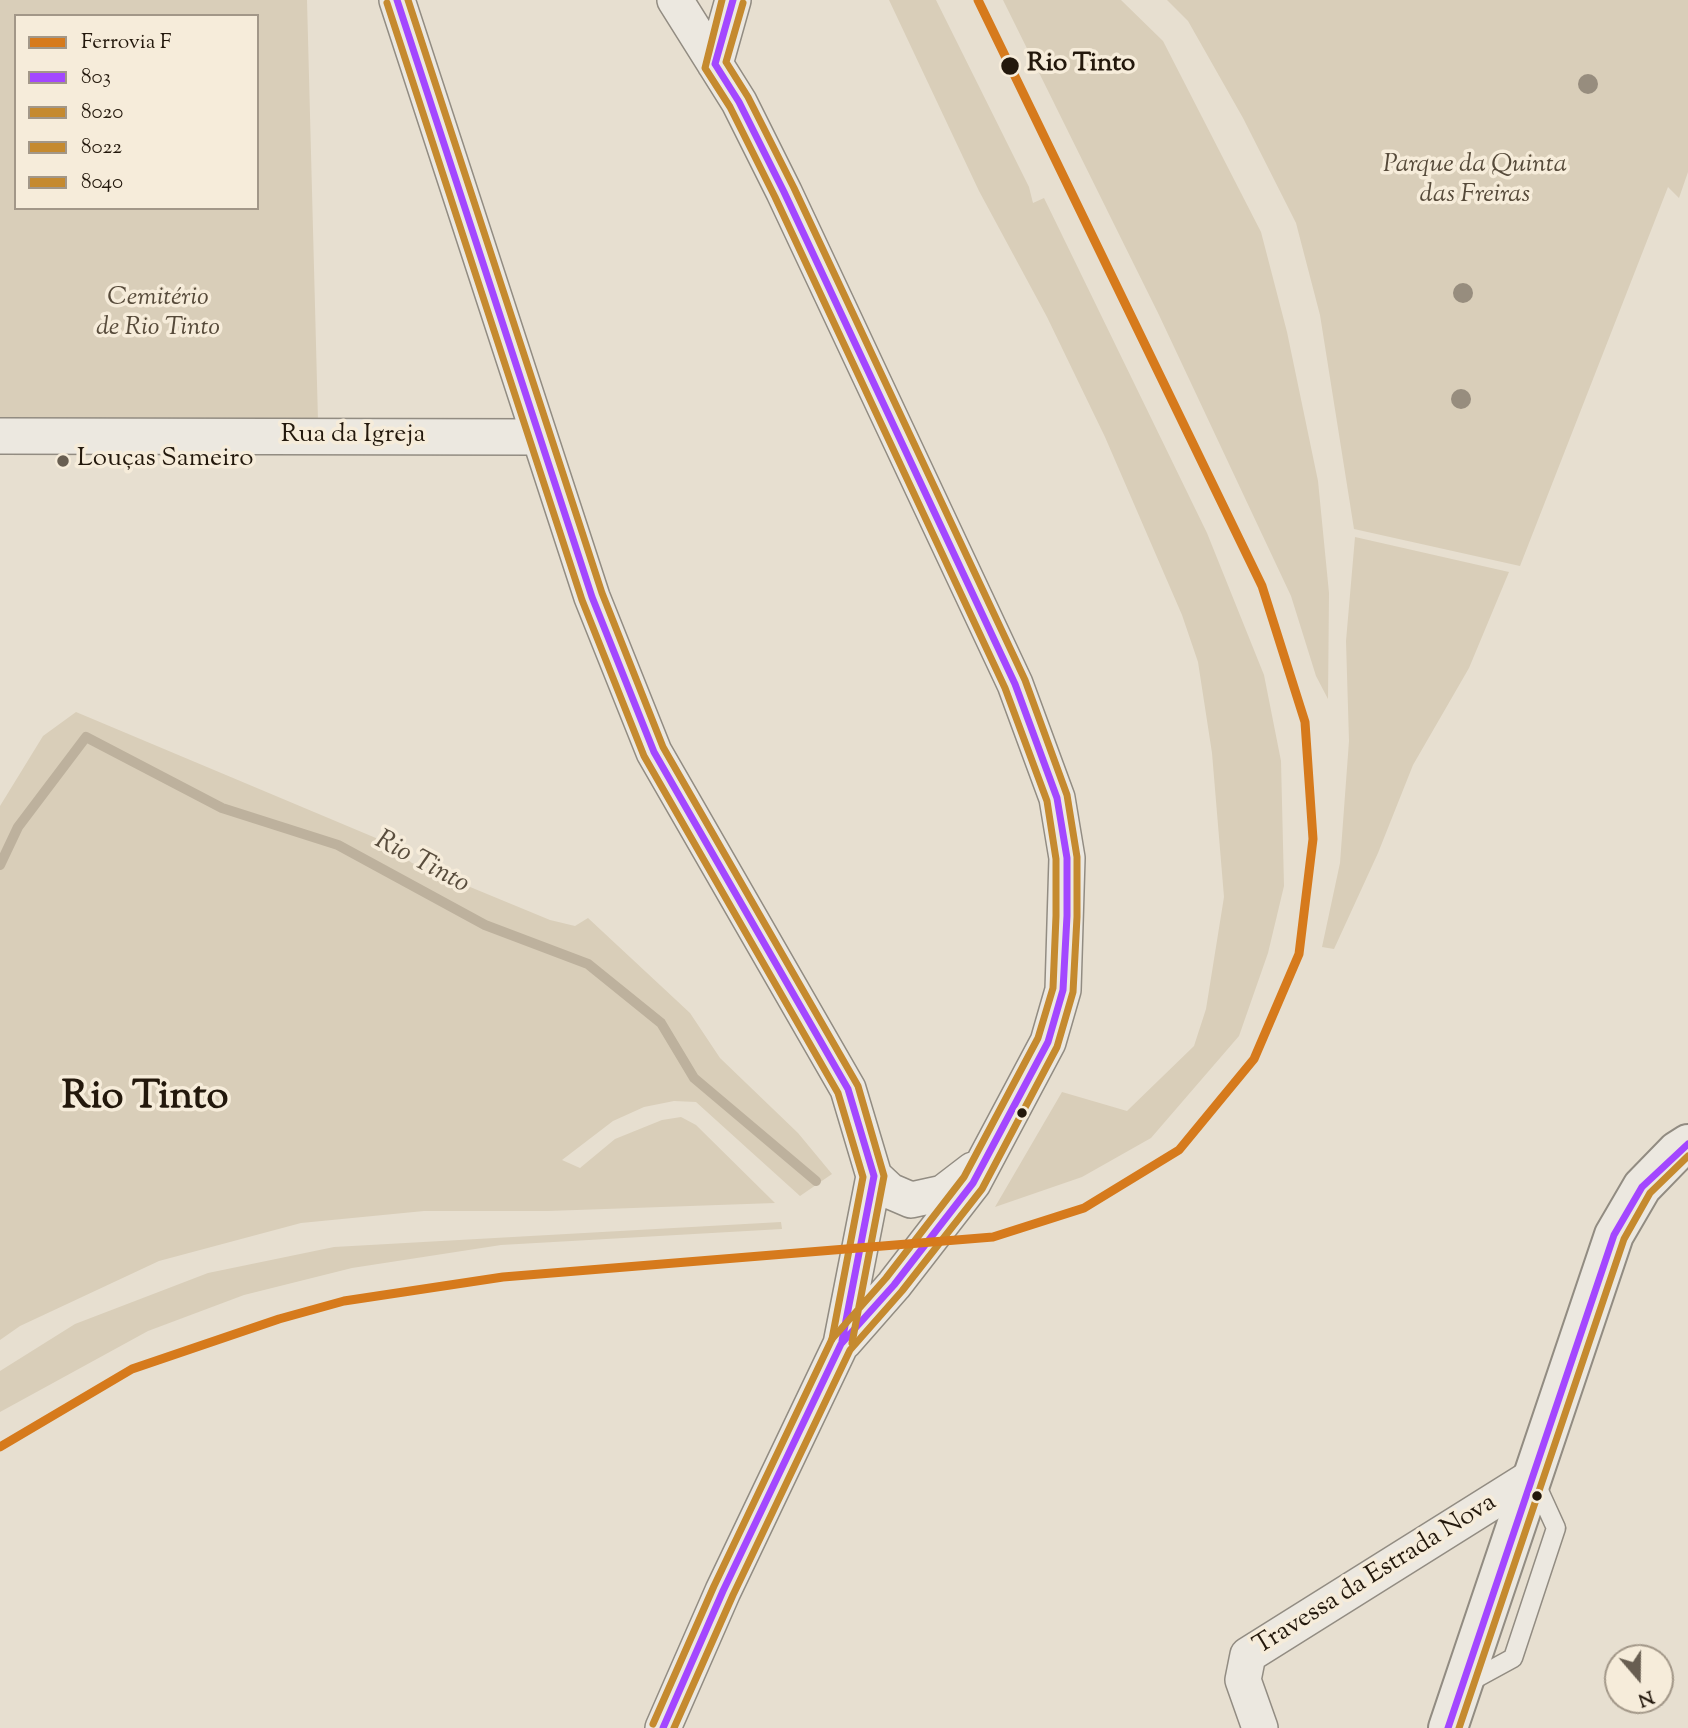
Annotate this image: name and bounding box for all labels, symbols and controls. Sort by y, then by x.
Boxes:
legend [14,14,259,210]
text: Ferrovia F [81,28,171,58]
place label: Rio Tinto [1027,50,1135,82]
marker: Rio Tinto [999,55,1021,77]
text: 803 [81,63,111,93]
text: 8020 [81,98,123,128]
text: 8022 [81,133,122,163]
park label: Parque da Quinta das Freiras [1383,151,1567,212]
text: 8040 [81,168,123,198]
park label: Cemitério de Rio Tinto [96,284,220,346]
street label: Rua da Igreja [281,421,425,453]
place label: Louças Sameiro [77,445,253,477]
marker: Louças Sameiro [55,453,71,469]
water label: Rio Tinto [368,825,474,903]
district label: Rio Tinto [62,1076,228,1124]
unlabelled marker [1015,1106,1029,1120]
street label: Travessa da Estrada Nova [1249,1488,1503,1664]
unlabelled marker [1530,1489,1544,1503]
north arrow [1604,1644,1674,1714]
text: N [1634,1682,1657,1713]

